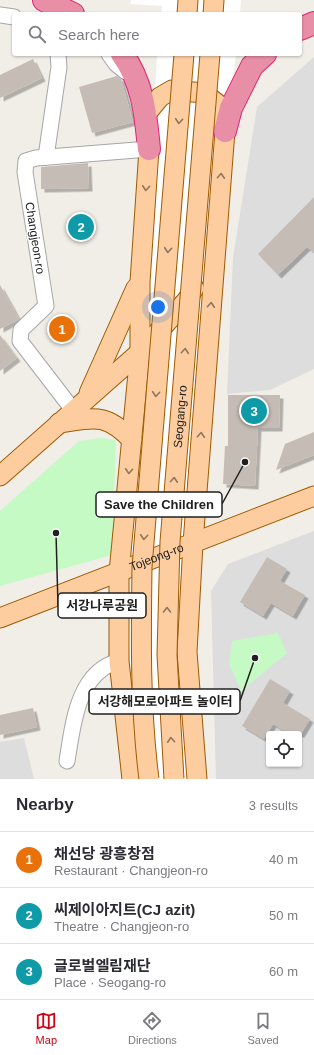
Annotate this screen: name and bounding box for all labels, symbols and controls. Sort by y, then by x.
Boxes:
search box [12,12,302,56]
icon: search [26,23,48,45]
text: Search here [58,26,140,43]
one-way arrow [175,118,184,124]
one-way arrow [217,173,226,179]
one-way arrow [142,185,151,191]
street label: Changjeon-ro [22,201,48,275]
pin: 2 [68,212,94,242]
one-way arrow [164,247,173,253]
your location [148,297,168,317]
one-way arrow [207,302,216,308]
pin: 1 [49,314,75,344]
one-way arrow [181,348,190,354]
street label: Seogang-ro [171,384,190,449]
one-way arrow [152,391,161,397]
pin: 3 [241,396,267,426]
one-way arrow [197,432,206,438]
one-way arrow [125,468,134,474]
one-way arrow [170,477,179,483]
callout: Save the Children [96,492,222,517]
text: Save the Children [104,497,214,512]
one-way arrow [140,534,149,540]
street label: Tojeong-ro [128,540,186,574]
callout: 서강나루공원 [58,593,146,618]
text: 서강나루공원 [66,598,138,613]
one-way arrow [163,607,171,613]
callout: 서강해모로아파트 놀이터 [89,689,240,714]
text: 서강해모로아파트 놀이터 [97,694,233,709]
map controls [266,731,302,767]
button: locate [266,731,302,767]
one-way arrow [166,737,175,743]
text: Nearby [16,795,74,814]
text: 3 results [249,798,298,813]
text: 채선당 광흥창점 [54,845,155,862]
text: 1 [25,852,33,867]
text: 40 m [269,852,298,867]
text: Restaurant · Changjeon-ro [54,863,208,878]
text: 씨제이아지트(CJ azit) [54,901,195,918]
text: 2 [25,908,33,923]
text: 50 m [269,908,298,923]
text: Theatre · Changjeon-ro [54,919,189,934]
text: 글로벌엘림재단 [54,957,151,974]
text: 3 [25,964,33,979]
text: 60 m [269,964,298,979]
text: Place · Seogang-ro [54,975,166,990]
tab: Map [35,1010,57,1046]
tab: Directions [128,1010,177,1046]
tab: Saved [247,1010,279,1046]

